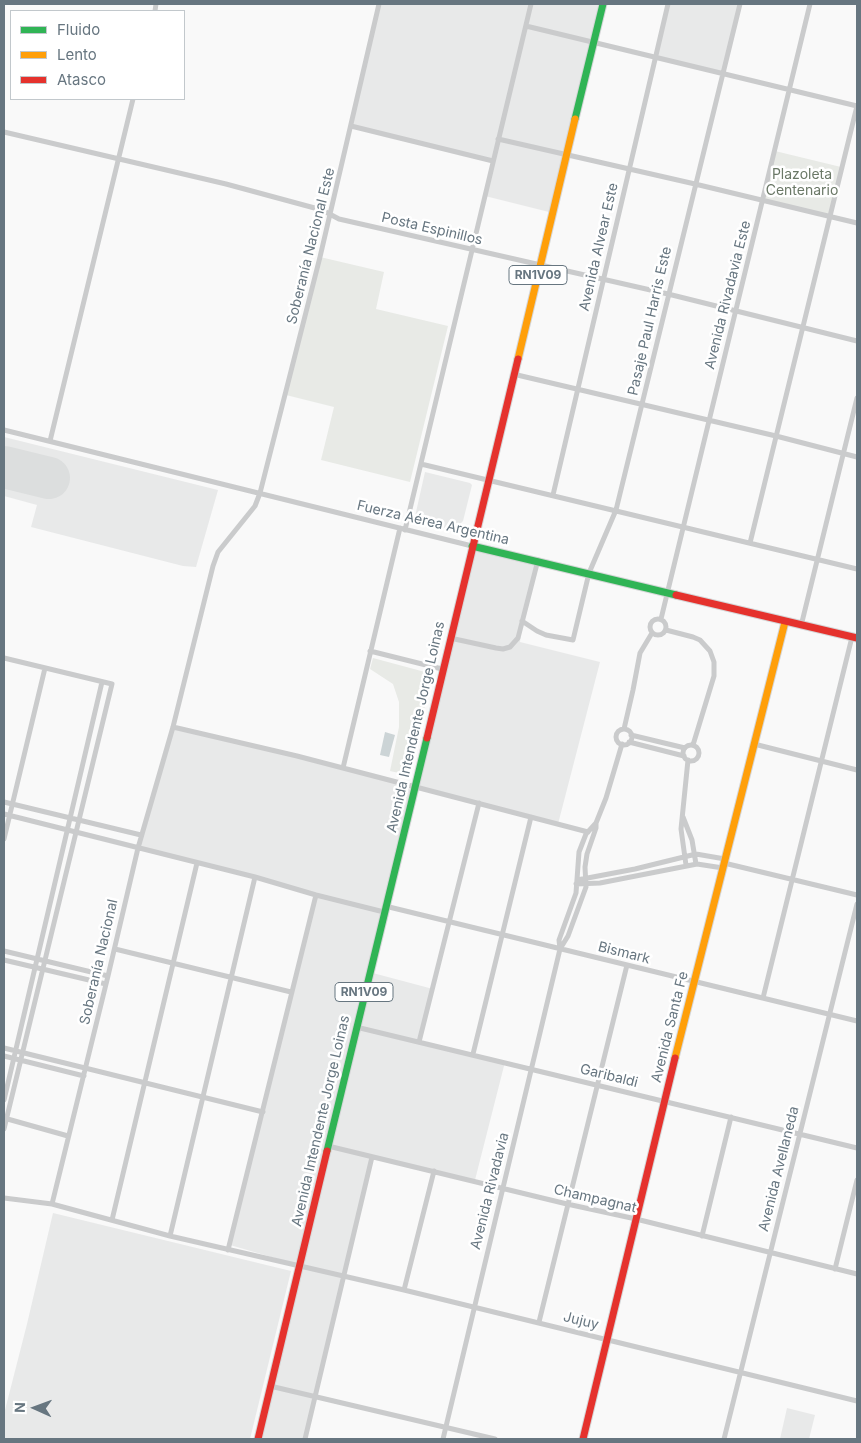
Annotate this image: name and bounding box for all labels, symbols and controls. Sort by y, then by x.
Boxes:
legend [10,10,185,100]
text: Fluido [57,20,100,39]
text: Lento [57,45,97,64]
text: Atasco [57,70,106,89]
street label: Soberanía Nacional Este [283,166,339,326]
park label: Plazoleta Centenario [766,167,838,200]
street label: Avenida Alvear Este [576,181,622,313]
street label: Posta Espinillos [380,209,484,249]
street label: Avenida Rivadavia Este [701,219,755,371]
street label: Pasaje Paul Harris Este [625,245,675,397]
road number: RN1V09 [509,266,567,284]
street label: Fuerza Aérea Argentina [355,497,511,549]
street label: Avenida Intendente Jorge Loinas [383,620,449,834]
street label: Soberanía Nacional [76,898,122,1026]
street label: Bismark [596,938,652,968]
street label: Avenida Santa Fe [648,970,692,1084]
road number: RN1V09 [335,982,393,1002]
street label: Avenida Intendente Jorge Loinas [288,1014,354,1228]
street label: Garibaldi [578,1061,640,1091]
street label: Avenida Avellaneda [755,1105,803,1233]
street label: Avenida Rivadavia [467,1131,513,1251]
street label: Champagnat [552,1181,638,1217]
street label: Jujuy [562,1309,600,1333]
north arrow [10,1383,60,1433]
text: N [11,1402,28,1413]

